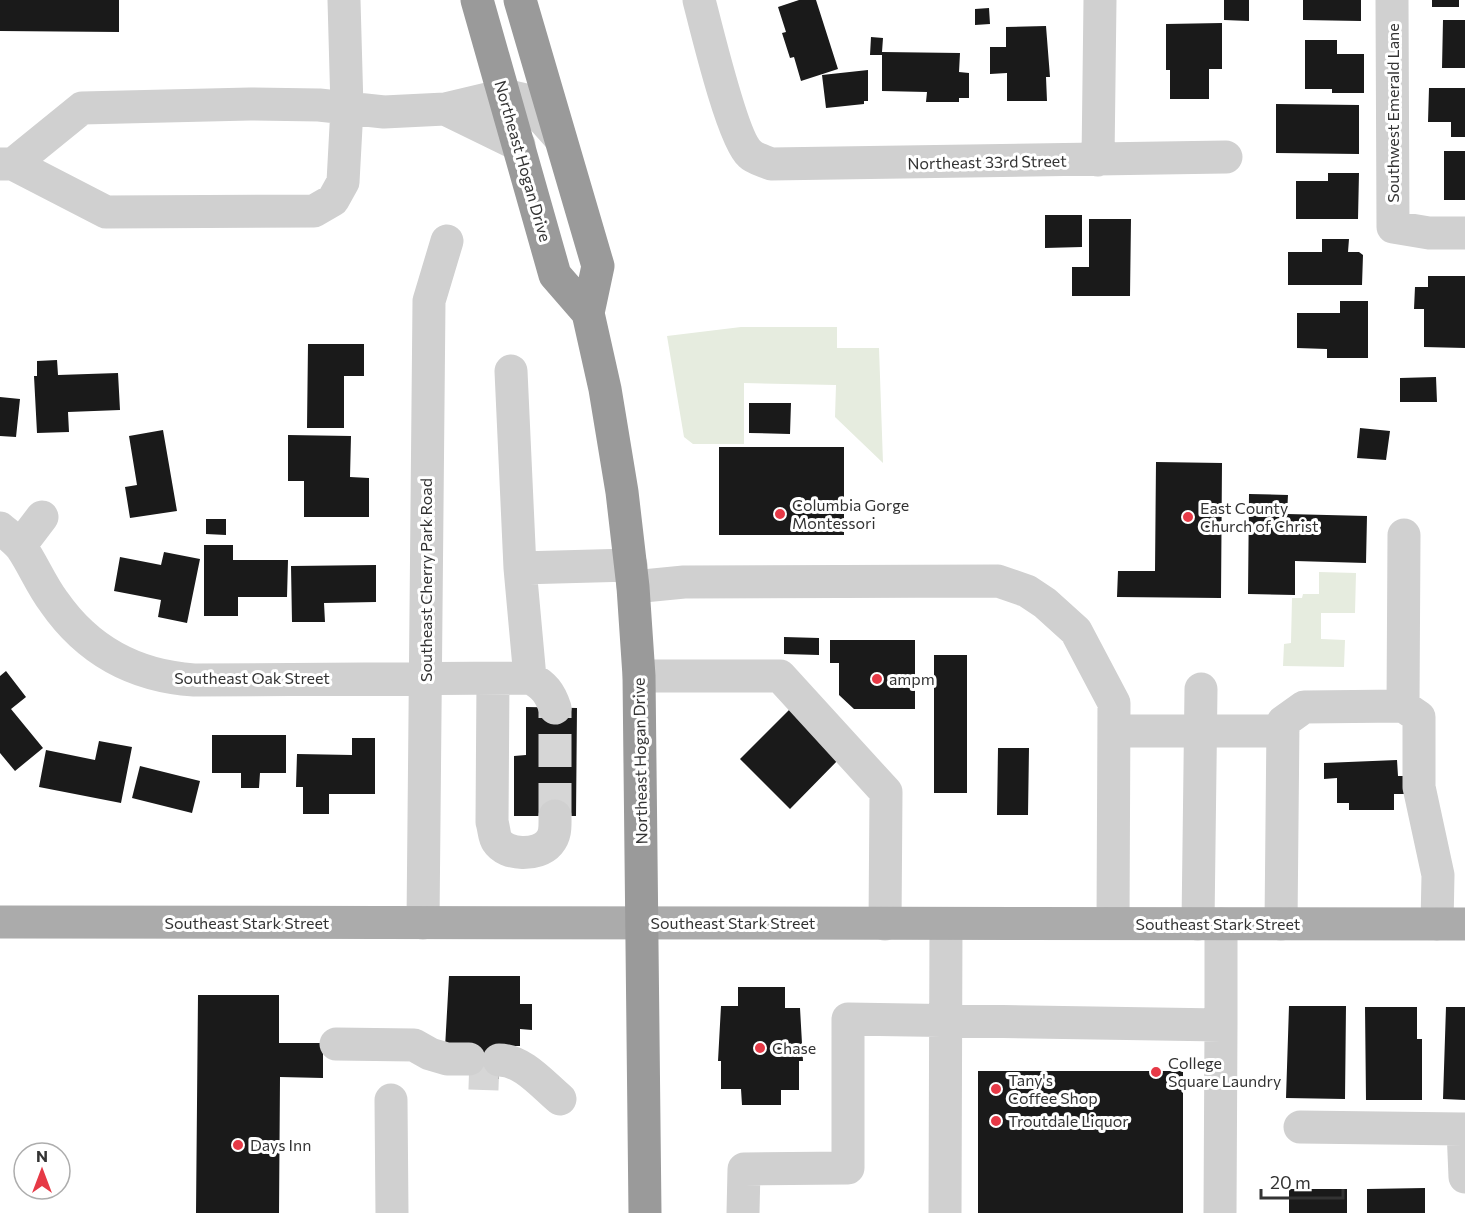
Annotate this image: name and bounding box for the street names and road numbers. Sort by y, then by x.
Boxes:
street label: Southwest Emerald Lane [1383,23,1402,203]
street label: Northeast Hogan Drive [491,78,556,244]
street label: Northeast 33rd Street [907,151,1067,172]
street label: Southeast Cherry Park Road [416,478,435,682]
street label: Southeast Oak Street [174,668,330,687]
street label: Northeast Hogan Drive [629,677,650,845]
street label: Southeast Stark Street [165,913,330,932]
street label: Southeast Stark Street [651,913,816,932]
street label: Southeast Stark Street [1136,914,1301,933]

